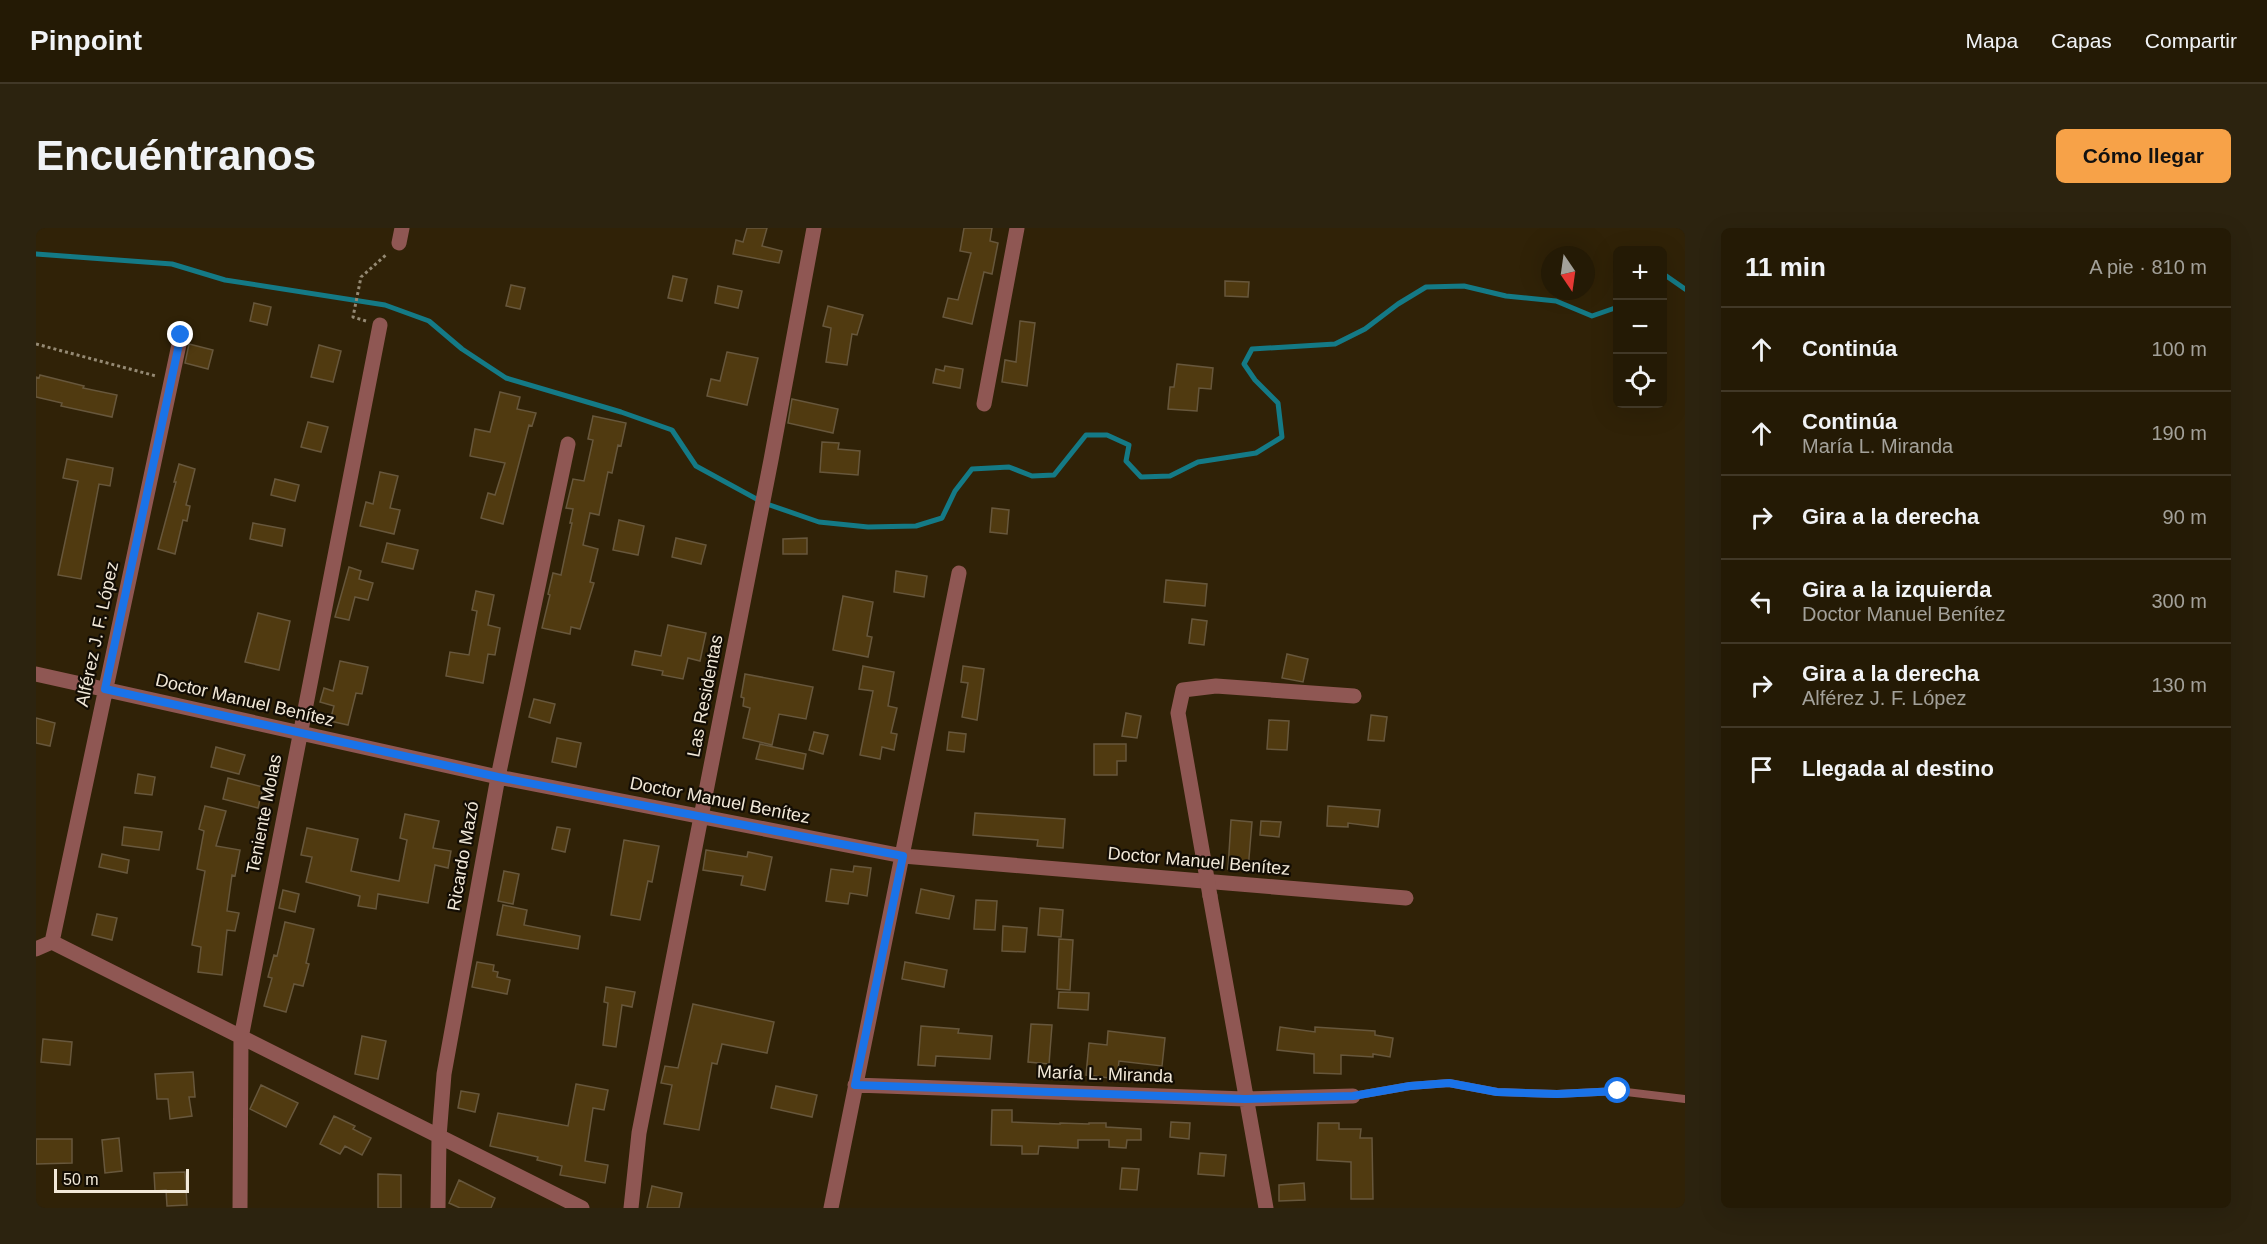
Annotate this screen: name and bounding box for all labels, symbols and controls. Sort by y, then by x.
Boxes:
text: Pinpoint [30,25,142,56]
text: Mapa [1966,29,2018,52]
text: Capas [2051,29,2112,52]
text: Compartir [2145,29,2237,52]
button: Cómo llegar [2056,129,2231,183]
text: Encuéntranos [36,132,316,179]
north arrow [1541,246,1595,300]
map controls [1613,246,1667,408]
button: + [1613,246,1667,300]
text: 11 min [1745,252,1826,282]
text: A pie · 810 m [2089,256,2207,278]
button: − [1613,300,1667,354]
route end [167,321,193,347]
icon: ahead [1745,333,1778,366]
text: Continúa [1802,336,1897,361]
text: 100 m [2151,338,2207,360]
button: locate [1613,354,1667,408]
text: Continúa [1802,409,1897,434]
icon: ahead [1745,417,1778,450]
text: 190 m [2151,422,2207,444]
text: María L. Miranda [1802,435,1953,457]
icon: right [1745,501,1778,534]
text: Gira a la derecha [1802,504,1979,529]
text: 90 m [2163,506,2207,528]
street label: Alférez J. F. López [72,559,122,709]
text: Gira a la izquierda [1802,577,1992,602]
icon: left [1745,585,1778,618]
text: 300 m [2151,590,2207,612]
text: Doctor Manuel Benítez [1802,603,2005,625]
street label: Las Residentas [683,633,727,759]
text: Gira a la derecha [1802,661,1979,686]
icon: right [1745,669,1778,702]
street label: Doctor Manuel Benítez [154,670,336,730]
text: 130 m [2151,674,2207,696]
text: Alférez J. F. López [1802,687,1967,709]
street label: Teniente Molas [243,753,285,875]
icon: arrive [1745,753,1778,786]
text: Llegada al destino [1802,756,1994,781]
street label: Doctor Manuel Benítez [628,773,812,827]
street label: Ricardo Mazó [444,800,482,912]
street label: Doctor Manuel Benítez [1107,843,1291,879]
street label: María L. Miranda [1037,1062,1174,1086]
route start [1604,1077,1630,1103]
scale bar [54,1166,189,1194]
text: 50 m [63,1171,99,1188]

